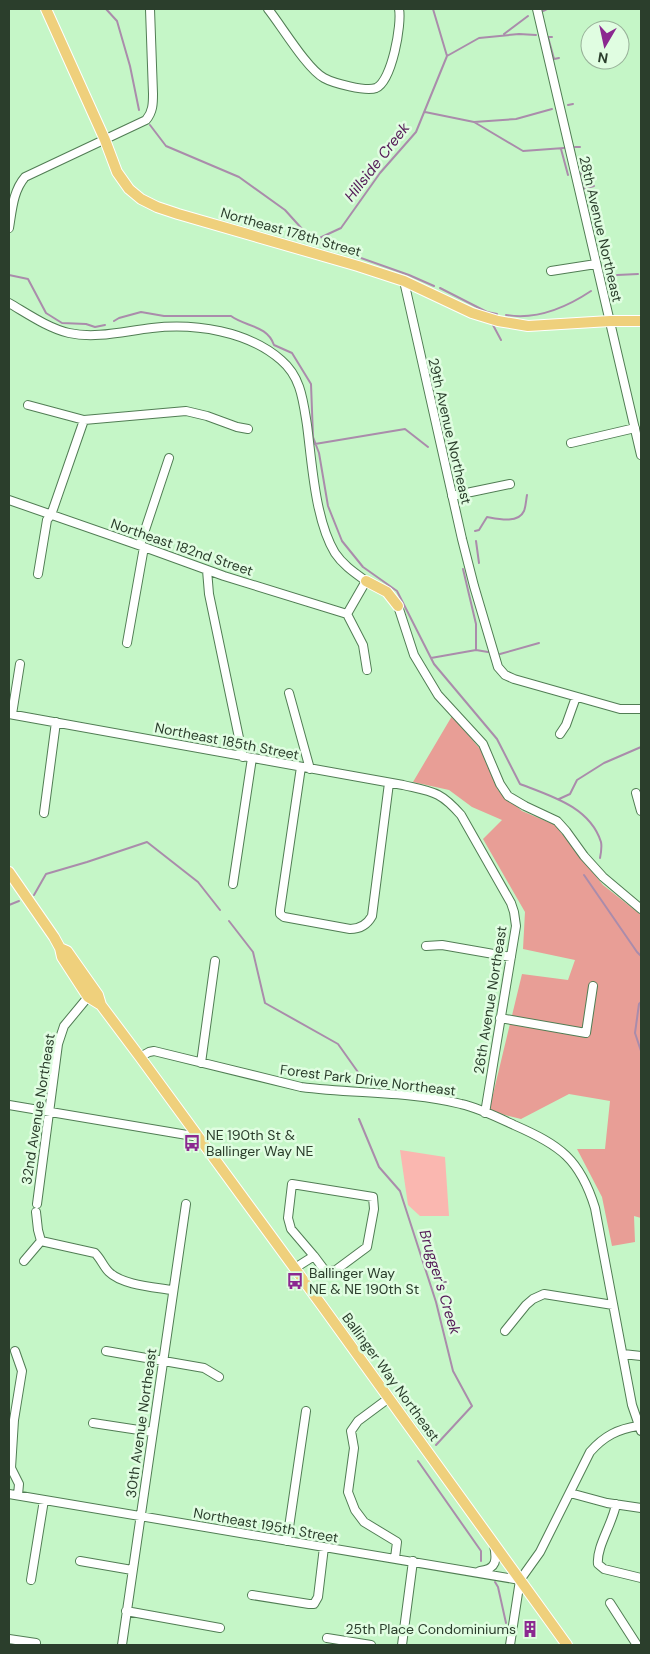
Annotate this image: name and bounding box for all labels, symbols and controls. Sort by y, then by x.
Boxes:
north arrow [580,20,630,70]
text: N [597,48,609,68]
water label: Hillside Creek [340,118,414,206]
street label: 28th Avenue Northeast [575,154,627,304]
street label: Northeast 178th Street [219,203,363,261]
street label: 29th Avenue Northeast [424,356,476,506]
street label: Northeast 182nd Street [109,514,255,580]
street label: Northeast 185th Street [153,718,301,764]
street label: 26th Avenue Northeast [469,925,511,1075]
street label: 32nd Avenue Northeast [17,1032,59,1186]
street label: Forest Park Drive Northeast [279,1060,457,1100]
place label: NE 190th St & Ballinger Way NE [206,1126,314,1160]
bus stop icon: NE 190th St & Ballinger Way NE [182,1133,202,1153]
water label: Brugger's Creek [415,1227,466,1337]
place label: Ballinger Way NE & NE 190th St [309,1264,419,1298]
bus stop icon: Ballinger Way NE & NE 190th St [285,1271,305,1291]
street label: Ballinger Way Northeast [338,1309,444,1445]
street label: 30th Avenue Northeast [122,1347,160,1499]
street label: Northeast 195th Street [192,1503,340,1547]
building icon: 25th Place Condominiums [520,1619,540,1639]
place label: 25th Place Condominiums [345,1620,516,1638]

